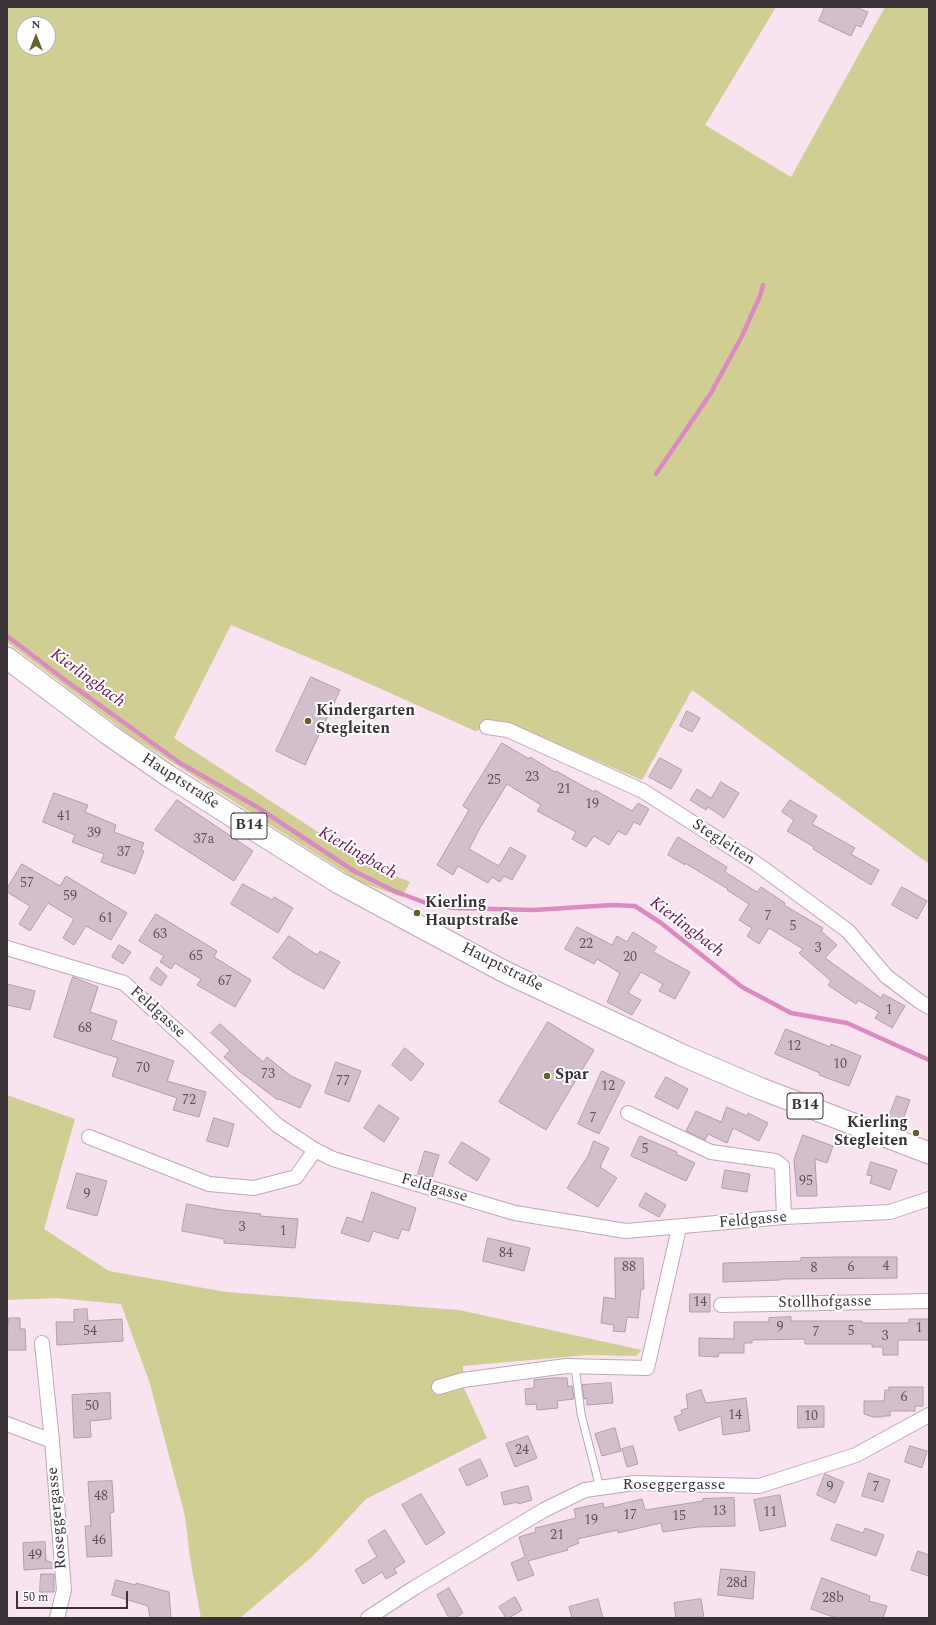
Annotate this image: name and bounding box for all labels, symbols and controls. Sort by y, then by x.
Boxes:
north arrow [16,16,56,56]
text: N [32,16,40,33]
water label: Kierlingbach [46,645,128,713]
place label: Kindergarten Stegleiten [316,702,415,740]
marker: Kindergarten Stegleiten [303,716,313,726]
street label: Hauptstraße [138,750,222,814]
house number: 23 [525,770,539,786]
house number: 25 [487,773,501,789]
house number: 21 [557,782,571,798]
house number: 19 [585,797,599,813]
house number: 41 [57,809,71,825]
road number: B14 [231,813,267,839]
street label: Stegleiten [688,816,758,870]
water label: Kierlingbach [314,823,400,885]
house number: 39 [87,826,101,842]
house number: 37a [194,832,214,848]
house number: 37 [117,845,131,861]
house number: 57 [20,876,34,892]
house number: 59 [63,889,77,905]
place label: Kierling Hauptstraße [425,894,519,932]
water label: Kierlingbach [645,894,727,962]
marker: Kierling Hauptstraße [412,908,422,918]
house number: 7 [765,909,771,925]
house number: 61 [99,911,113,927]
house number: 5 [790,919,796,935]
house number: 63 [153,927,167,943]
house number: 22 [579,937,593,953]
street label: Hauptstraße [458,939,546,997]
house number: 3 [815,941,821,957]
house number: 65 [189,949,203,965]
house number: 20 [623,950,637,966]
house number: 67 [218,974,232,990]
street label: Feldgasse [125,983,189,1043]
house number: 1 [886,1003,892,1019]
house number: 68 [78,1021,92,1037]
house number: 12 [787,1039,801,1055]
house number: 10 [833,1057,847,1073]
house number: 70 [136,1061,150,1077]
place label: Spar [555,1066,589,1086]
house number: 73 [261,1067,275,1083]
marker: Spar [542,1071,552,1081]
house number: 77 [336,1074,350,1090]
house number: 12 [601,1079,615,1095]
house number: 72 [182,1093,196,1109]
road number: B14 [787,1093,823,1119]
house number: 7 [590,1111,596,1127]
place label: Kierling Stegleiten [834,1114,908,1152]
marker: Kierling Stegleiten [911,1128,921,1138]
house number: 5 [642,1142,648,1158]
street label: Feldgasse [398,1170,470,1208]
house number: 95 [799,1174,813,1190]
house number: 9 [84,1187,90,1203]
street label: Feldgasse [718,1208,788,1234]
house number: 3 [239,1220,245,1236]
house number: 1 [280,1224,286,1240]
house number: 84 [499,1246,513,1262]
house number: 4 [883,1259,889,1275]
house number: 88 [622,1260,636,1276]
house number: 6 [848,1260,854,1276]
house number: 8 [811,1261,817,1277]
street label: Stollhofgasse [778,1293,872,1313]
house number: 14 [693,1295,707,1311]
house number: 9 [777,1320,783,1336]
house number: 1 [916,1321,922,1337]
house number: 54 [83,1324,97,1340]
house number: 5 [848,1324,854,1340]
house number: 7 [813,1325,819,1341]
house number: 3 [882,1329,888,1345]
house number: 6 [901,1390,907,1406]
house number: 50 [85,1399,99,1415]
house number: 14 [728,1408,742,1424]
house number: 10 [804,1409,818,1425]
house number: 24 [515,1443,529,1459]
street label: Roseggergasse [44,1466,72,1570]
street label: Roseggergasse [623,1476,725,1496]
house number: 9 [827,1480,833,1496]
house number: 7 [873,1480,879,1496]
house number: 48 [94,1489,108,1505]
house number: 13 [712,1504,726,1520]
house number: 11 [763,1505,777,1521]
house number: 17 [623,1508,637,1524]
house number: 15 [672,1509,686,1525]
house number: 19 [584,1513,598,1529]
house number: 21 [550,1528,564,1544]
house number: 46 [92,1533,106,1549]
house number: 49 [28,1548,42,1564]
house number: 28d [726,1576,748,1592]
scale bar [18,1583,130,1609]
text: 50 m [23,1588,48,1607]
house number: 28b [822,1591,844,1607]

